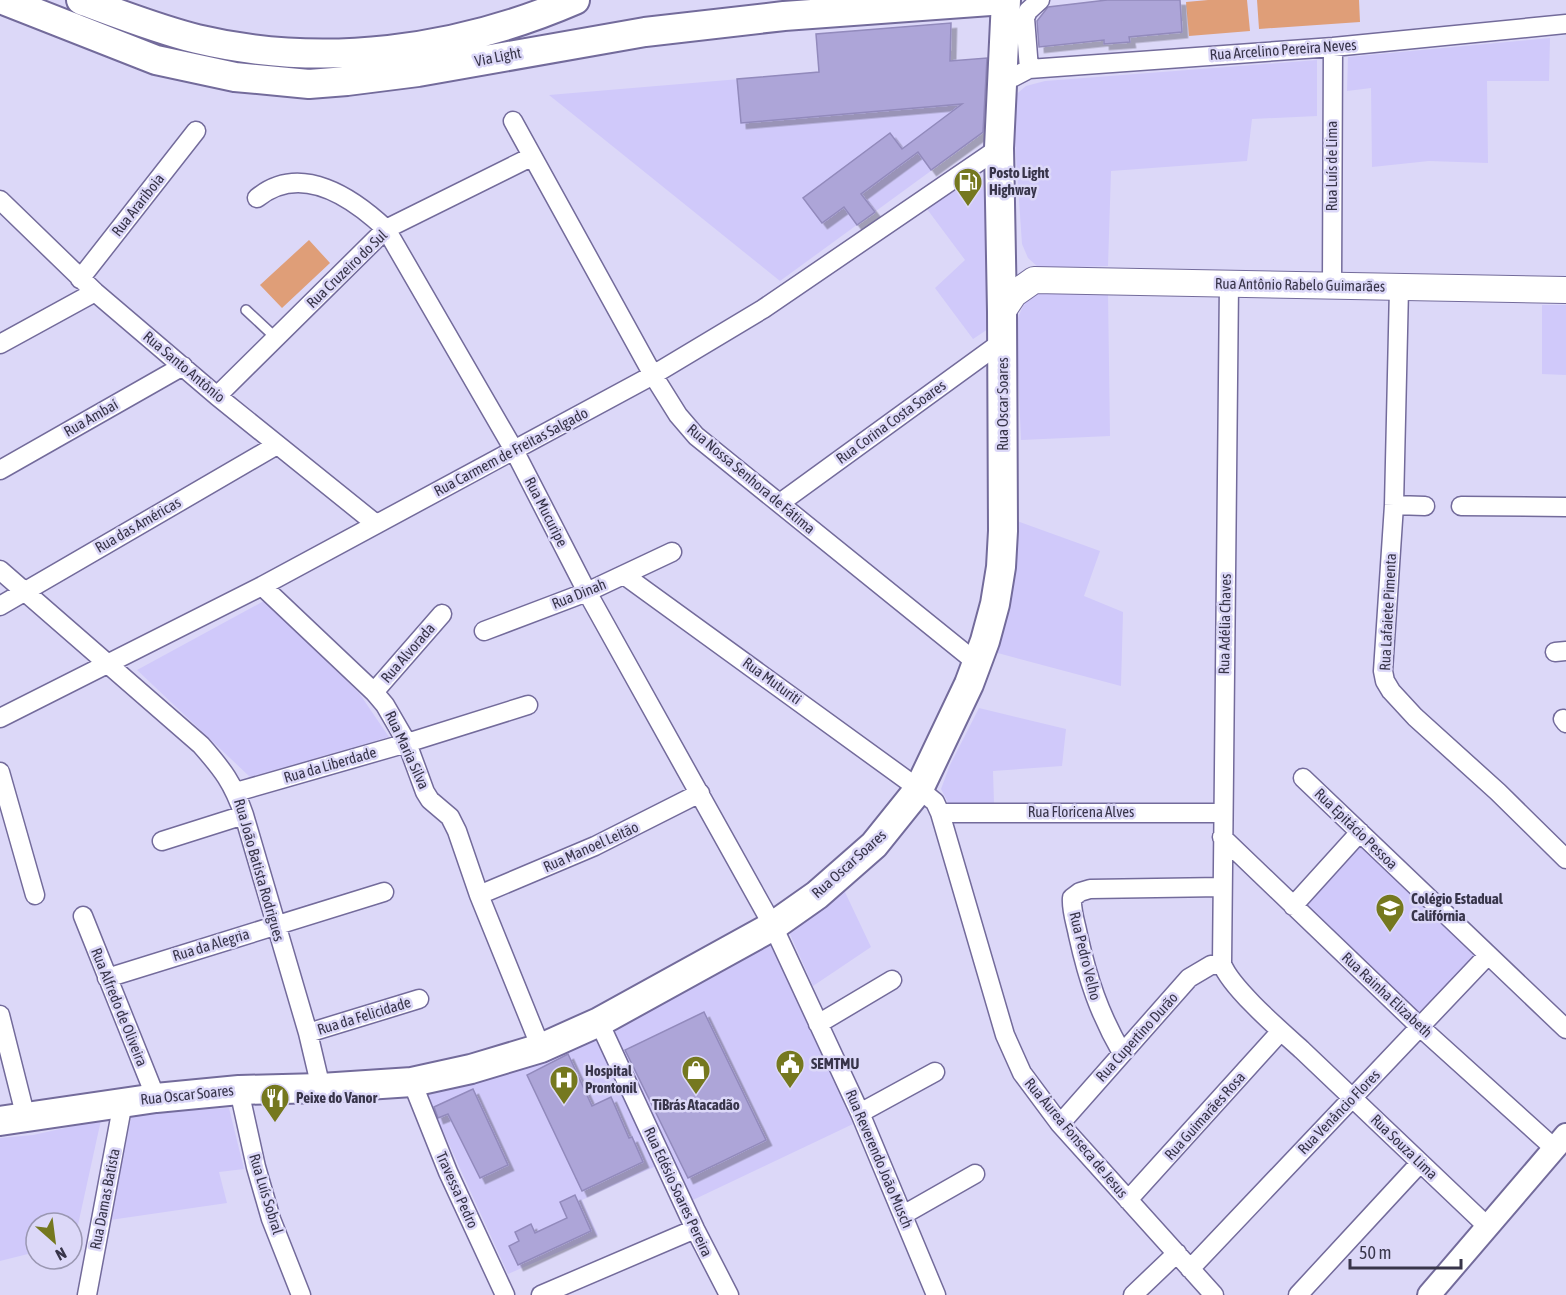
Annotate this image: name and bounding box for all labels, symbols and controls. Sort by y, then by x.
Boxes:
street label: Rua Arcelino Pereira Neves [1209,36,1357,63]
street label: Via Light [473,44,523,69]
street label: Rua Luís de Lima [1323,121,1340,211]
place label: Posto Light Highway [989,164,1050,198]
fuel station icon: Posto Light Highway [952,166,984,208]
street label: Rua Arariboia [108,170,167,239]
street label: Rua Cruzeiro do Sul [303,226,390,311]
street label: Rua Antônio Rabelo Guimarães [1215,275,1385,294]
street label: Rua Santo Antônio [140,328,229,406]
street label: Rua Oscar Soares [994,357,1011,451]
street label: Rua Corina Costa Soares [833,376,949,467]
street label: Rua Ambaí [61,395,121,440]
street label: Rua Carmem de Freitas Salgado [431,404,591,499]
street label: Rua Nossa Senhora de Fátima [684,420,819,537]
street label: Rua Mucuripe [522,474,571,550]
street label: Rua das Américas [92,493,184,556]
street label: Rua Lafaiete Pimenta [1376,553,1399,671]
street label: Rua Adélia Chaves [1215,574,1234,674]
street label: Rua Dinah [549,575,608,612]
street label: Rua Alvorada [377,619,438,686]
street label: Rua Muturiti [740,654,805,708]
street label: Rua Maria Silva [382,708,433,792]
street label: Rua da Liberdade [282,743,378,786]
street label: Rua Epitácio Pessoa [1311,785,1401,873]
street label: Rua João Batista Rodrigues [231,797,288,943]
street label: Rua Floricena Alves [1028,803,1134,820]
street label: Rua Manoel Leitão [541,818,641,875]
street label: Rua Oscar Soares [808,826,889,901]
place label: Colégio Estadual Califórnia [1411,890,1504,924]
school or university icon: Colégio Estadual Califórnia [1374,892,1406,934]
street label: Rua Pedro Velho [1066,910,1105,1002]
street label: Rua da Alegria [170,925,251,964]
street label: Rua Alfredo de Oliveira [88,945,151,1069]
street label: Rua Rainha Elizabeth [1339,949,1436,1041]
street label: Rua Cupertino Durão [1092,989,1181,1085]
street label: Rua da Felicidade [315,993,413,1038]
public building icon: SEMTMU [774,1048,806,1090]
shop icon: TiBrás Atacadão [680,1054,712,1096]
place label: SEMTMU [811,1055,859,1072]
place label: Hospital Prontonil [585,1062,638,1096]
hospital icon: Hospital Prontonil [548,1064,580,1106]
street label: Rua Venâncio Flores [1294,1066,1383,1157]
street label: Rua Guimarães Rosa [1161,1068,1249,1163]
street label: Rua Áurea Fonseca de Jesus [1021,1074,1131,1201]
street label: Rua Oscar Soares [139,1081,234,1108]
restaurant icon: Peixe do Vanor [259,1082,291,1124]
street label: Rua Reverendo João Musch [843,1087,916,1231]
place label: Peixe do Vanor [296,1089,378,1106]
place label: TiBrás Atacadão [652,1096,740,1113]
street label: Rua Souza Lima [1368,1111,1441,1183]
street label: Rua Edésio Soares Pereira [641,1124,716,1259]
street label: Rua Damas Batista [86,1147,123,1251]
street label: Travessa Pedro [433,1149,482,1231]
street label: Rua Luís Sobral [246,1152,287,1236]
north arrow [24,1211,84,1271]
scale bar [1350,1232,1461,1270]
text: 50 m [1359,1242,1391,1263]
text: N [53,1244,69,1264]

